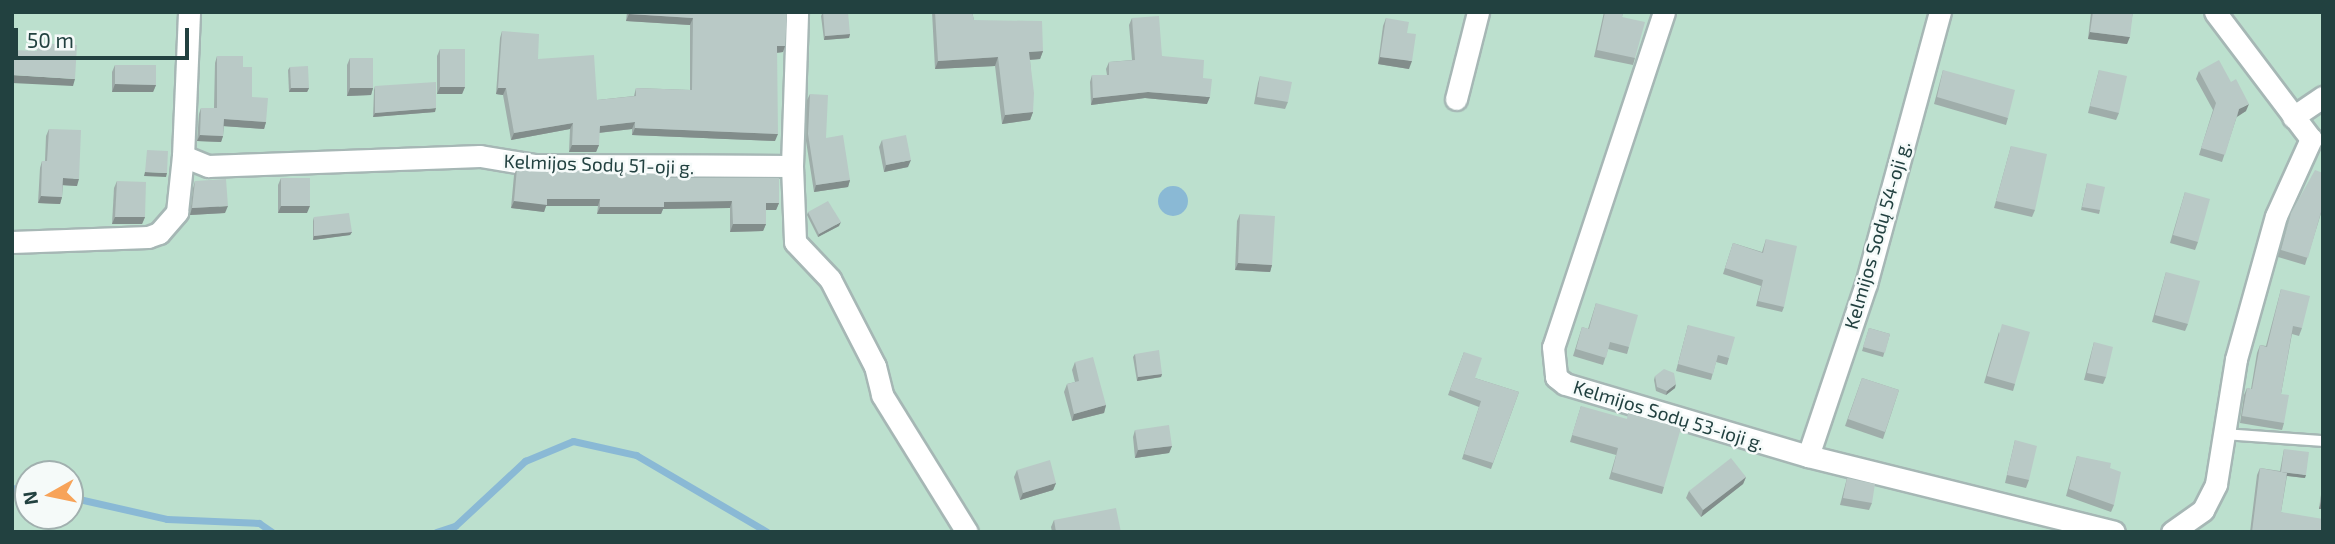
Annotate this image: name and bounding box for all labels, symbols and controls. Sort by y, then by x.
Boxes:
scale bar [18,14,192,58]
text: 50 m [27,27,74,52]
street label: Kelmijos Sodų 54-oji g. [1839,138,1915,332]
street label: Kelmijos Sodų 51-oji g. [503,149,695,179]
street label: Kelmijos Sodų 53-ioji g. [1571,375,1767,455]
north arrow [14,460,84,530]
text: N [17,489,42,507]

